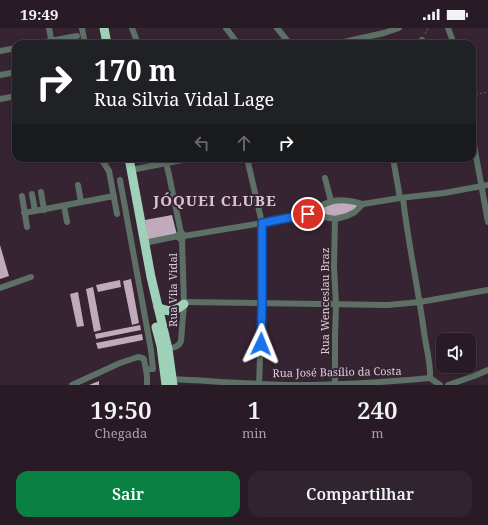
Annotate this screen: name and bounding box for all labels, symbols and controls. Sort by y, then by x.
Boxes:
text: 19:49 [20,4,58,24]
text: 170 m [94,51,176,89]
icon: right [28,56,80,108]
text: Rua Silvia Vidal Lage [94,87,274,111]
icon: left [191,132,213,154]
icon: ahead [233,132,255,154]
icon: right [275,132,297,154]
district label: JÓQUEI CLUBE [152,190,277,210]
pin [291,197,325,231]
icon: arrive [297,203,319,225]
street label: Rua Wenceslau Braz [317,248,332,354]
street label: Rua Vila Vidal [165,252,180,327]
position arrow [240,323,282,365]
map controls [436,333,476,373]
button: sound [436,333,476,373]
street label: Rua José Basílio da Costa [272,363,402,380]
text: 19:50 [90,393,152,426]
text: 1 [248,393,261,426]
text: 240 [357,393,398,426]
text: Chegada [95,424,147,442]
text: min [242,424,267,442]
text: m [371,424,383,442]
button: Sair [16,471,240,517]
button: Compartilhar [248,471,472,517]

